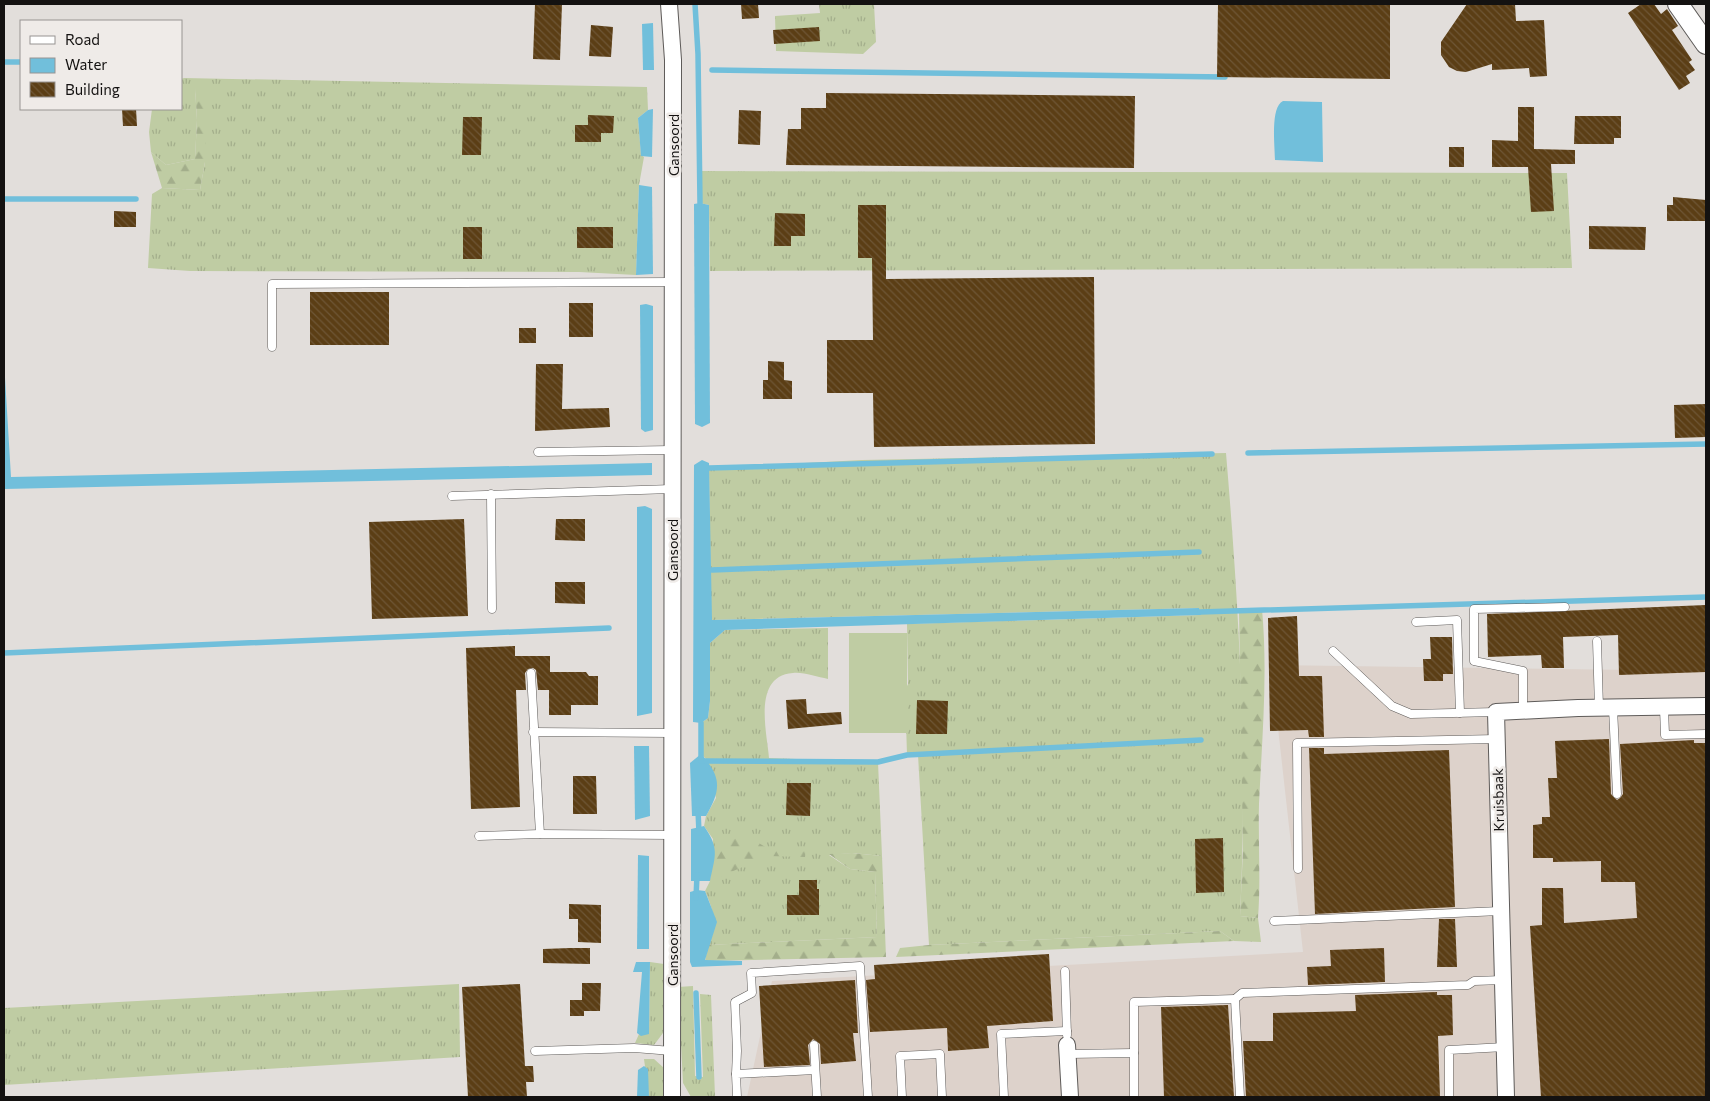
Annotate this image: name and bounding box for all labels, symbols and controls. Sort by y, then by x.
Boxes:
legend [20,20,182,110]
text: Road [65,30,100,48]
text: Water [65,55,107,73]
text: Building [65,80,120,98]
street label: Gansoord [665,114,682,176]
street label: Gansoord [664,519,681,581]
street label: Kruisbaak [1489,768,1507,832]
street label: Gansoord [664,924,681,986]

